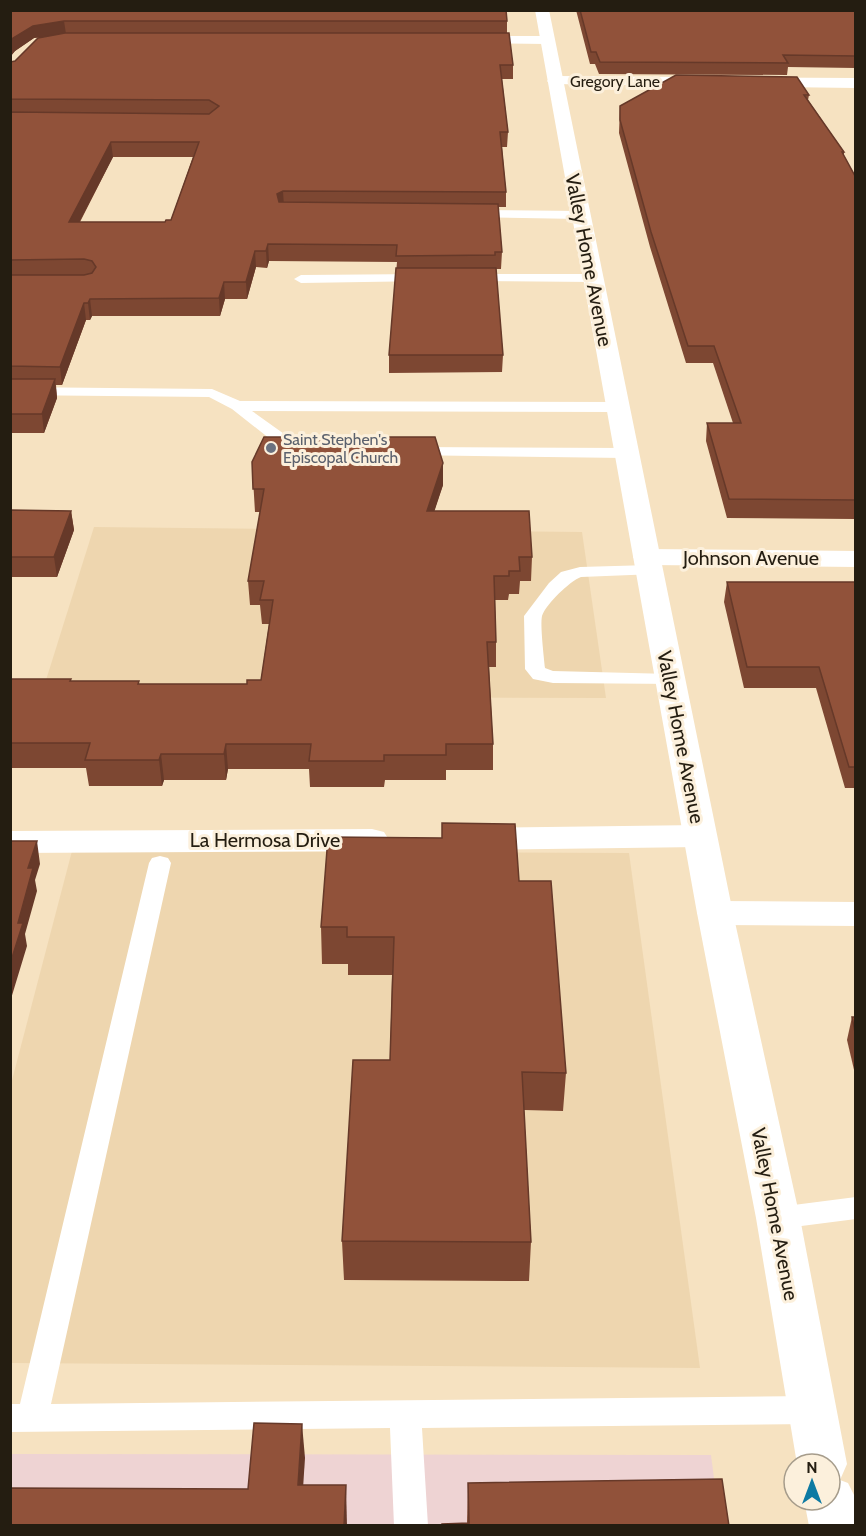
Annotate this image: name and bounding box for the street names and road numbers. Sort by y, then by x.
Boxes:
street label: Gregory Lane [570,72,660,91]
street label: Valley Home Avenue [560,172,618,348]
street label: Johnson Avenue [682,546,819,570]
street label: Valley Home Avenue [652,649,710,825]
street label: La Hermosa Drive [190,828,340,852]
street label: Valley Home Avenue [746,1126,804,1302]

